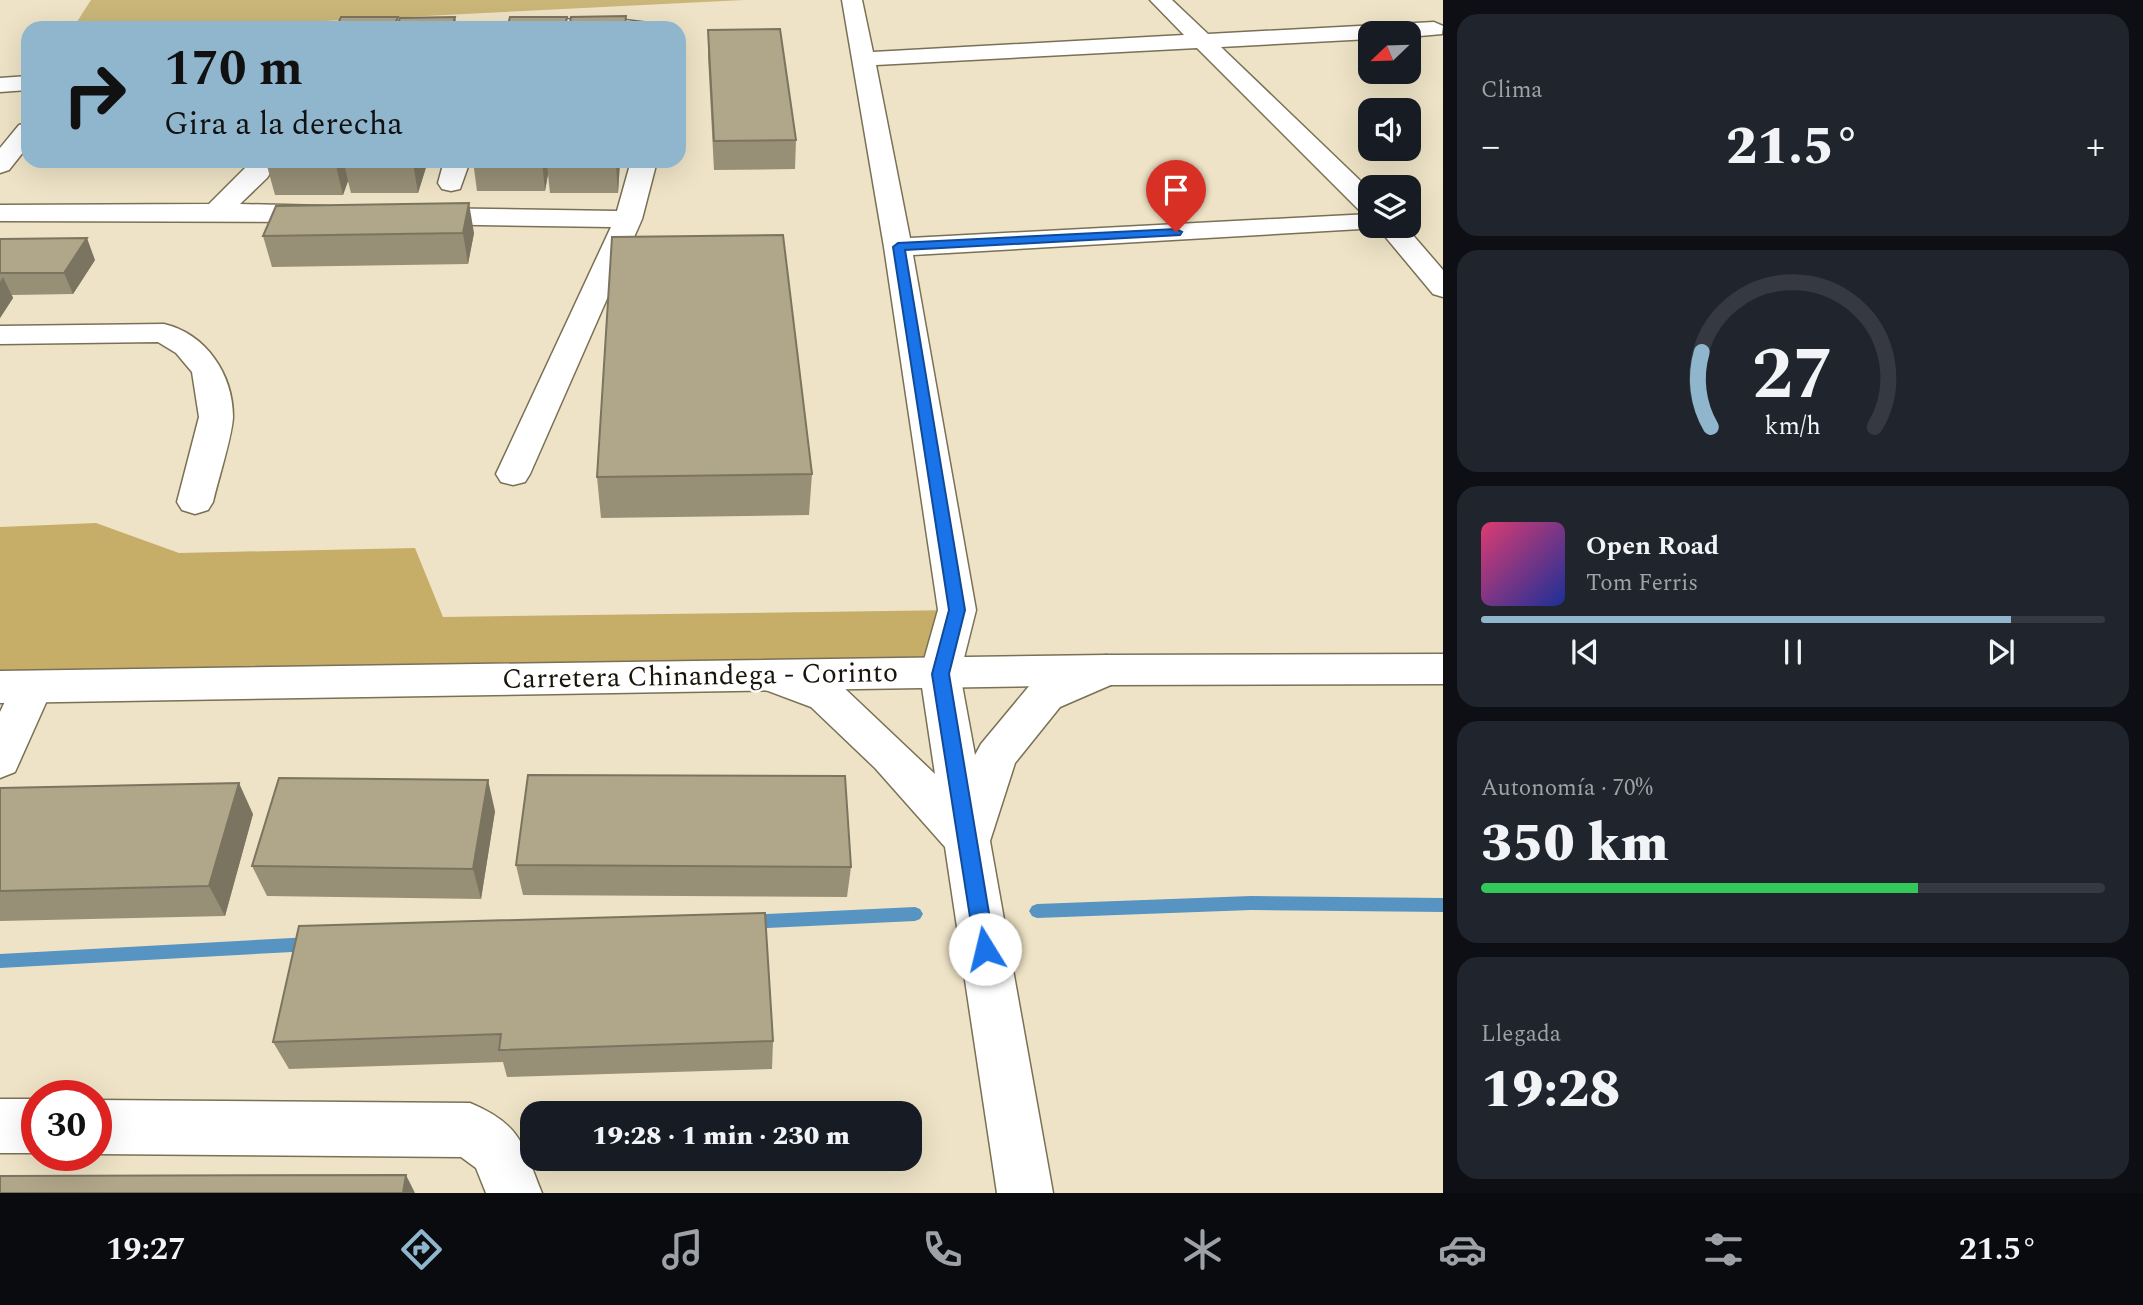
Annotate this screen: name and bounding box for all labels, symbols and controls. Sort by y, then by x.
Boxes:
north arrow [1358,21,1421,84]
map controls [1358,21,1421,238]
text: 170 m [164,32,303,107]
icon: right [49,49,140,140]
text: Clima [1481,73,1543,108]
button: sound [1358,98,1421,161]
text: Gira a la derecha [164,100,403,149]
text: 21.5° [1726,108,1860,187]
text: − [1481,118,1500,176]
text: + [2086,118,2105,176]
pin [1146,160,1206,232]
icon: arrive [1157,171,1195,209]
button: layers [1358,175,1421,238]
text: 27 [1752,320,1834,431]
text: km/h [1765,407,1821,445]
text: Open Road [1586,526,1719,566]
text: Tom Ferris [1586,566,1698,601]
icon: previous [1566,633,1604,671]
icon: pause [1774,633,1812,671]
icon: next [1982,633,2020,671]
street label: Carretera Chinandega - Corinto [502,651,898,701]
text: Autonomía · 70% [1481,771,1653,806]
text: 350 km [1481,805,1669,884]
position arrow [948,912,1022,986]
text: Llegada [1481,1017,1561,1052]
text: 19:28 [1481,1051,1620,1130]
speed limit sign: 30 [21,1080,112,1171]
text: 19:28 · 1 min · 230 m [592,1116,850,1156]
text: 19:27 [106,1225,186,1274]
icon: directions [397,1225,446,1274]
icon: music [658,1225,707,1274]
icon: phone [918,1225,967,1274]
icon: climate [1178,1225,1227,1274]
icon: car [1438,1225,1487,1274]
icon: filters [1699,1225,1748,1274]
text: 21.5° [1959,1225,2037,1274]

